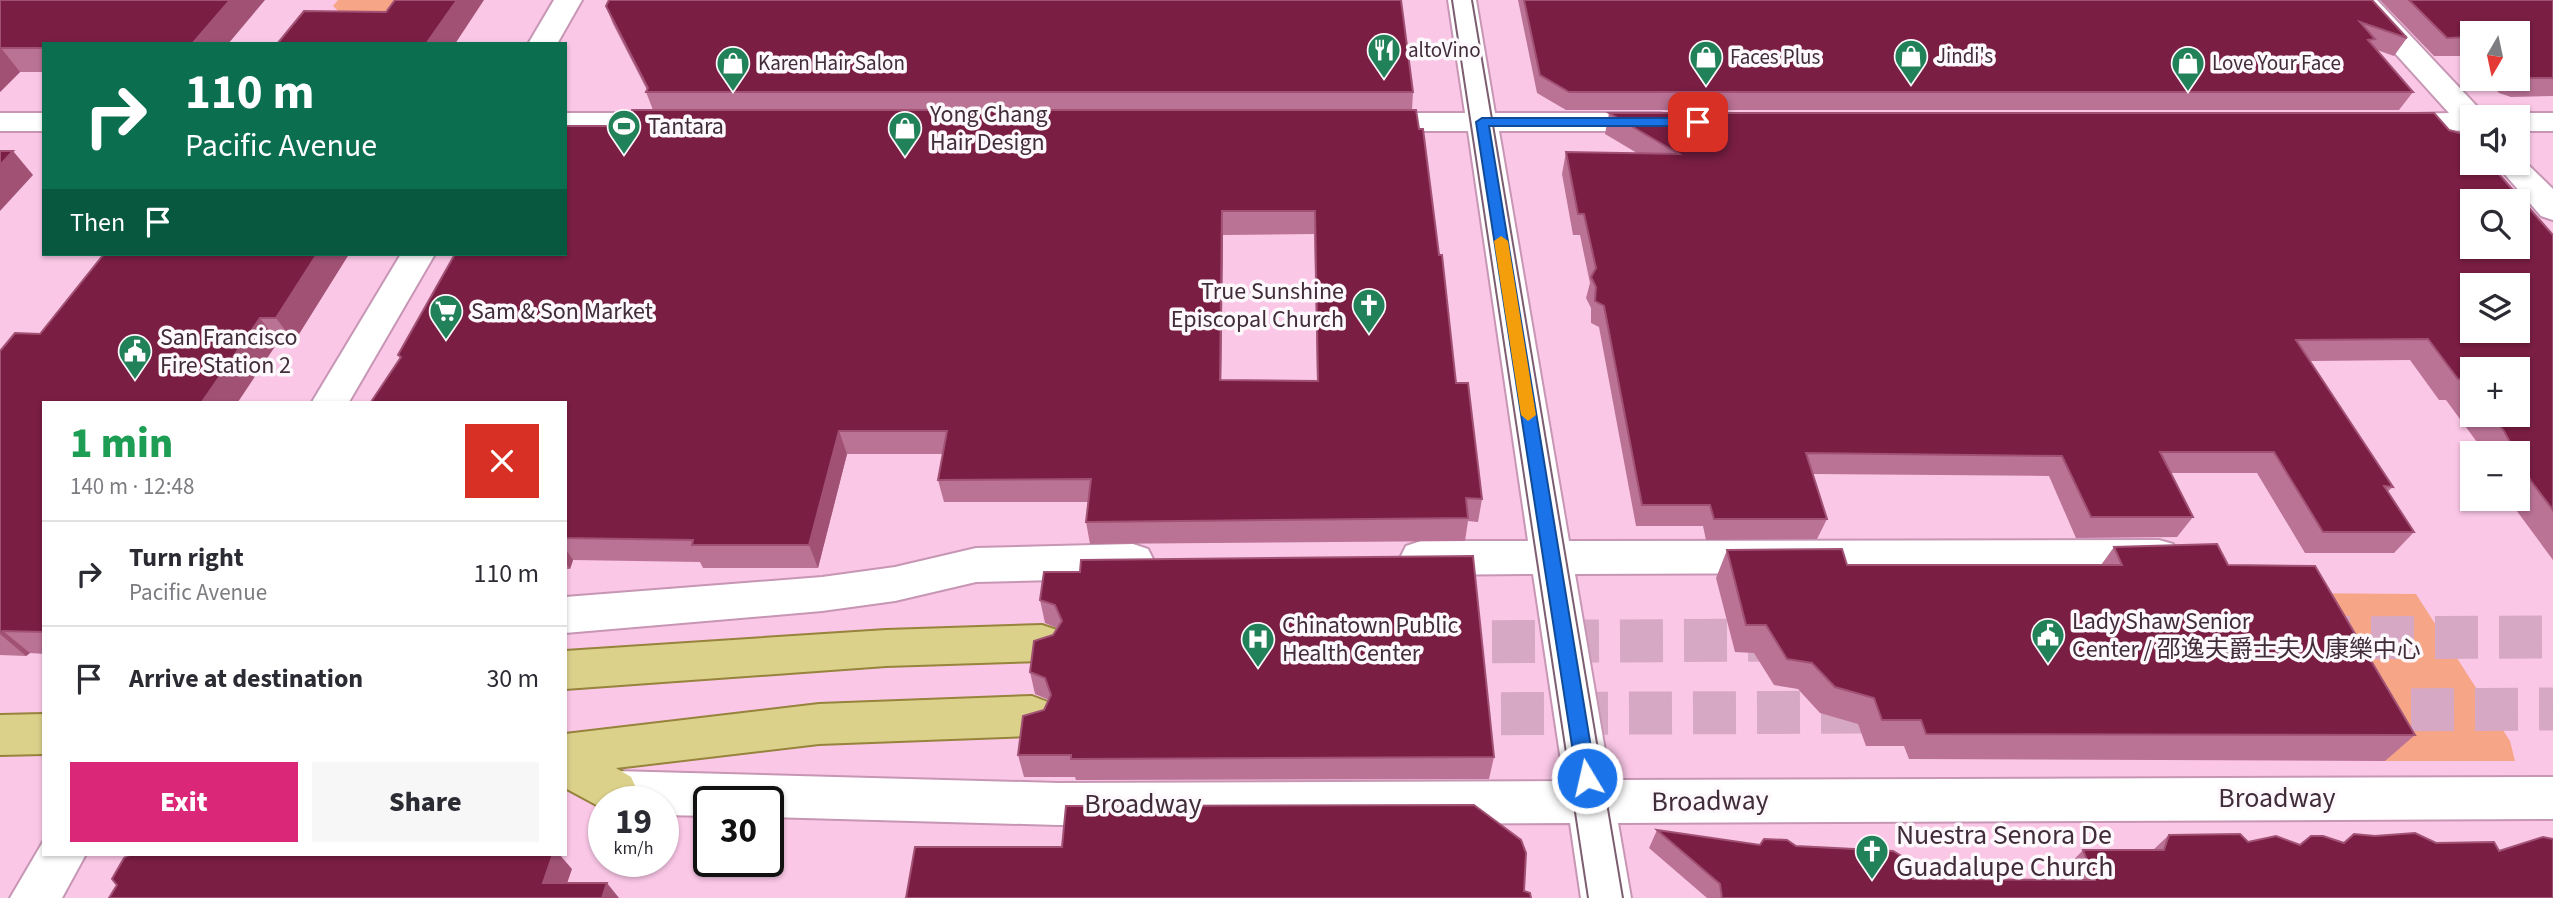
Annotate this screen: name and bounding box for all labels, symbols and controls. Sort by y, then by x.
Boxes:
north arrow [2460,21,2530,91]
map controls [2460,21,2530,511]
restaurant icon: altoVino [1365,31,1403,80]
place label: altoVino [1408,35,1481,65]
shop icon: Jindi's [1892,37,1930,86]
shop icon: Faces Plus [1687,38,1725,87]
place label: Jindi's [1936,41,1993,71]
place label: Faces Plus [1730,42,1820,72]
shop icon: Karen Hair Salon [714,44,752,93]
shop icon: Love Your Face [2169,44,2207,93]
place label: Karen Hair Salon [758,48,905,78]
place label: Love Your Face [2212,48,2341,78]
text: 110 m [185,58,314,128]
icon: right [70,70,161,161]
pin [1668,92,1728,152]
place label: Yong Chang Hair Design [929,97,1048,160]
icon: arrive [1679,103,1717,141]
button: sound [2460,105,2530,175]
sports icon: Tantara [605,107,643,156]
place label: Tantara [648,109,724,144]
shop icon: Yong Chang Hair Design [886,109,924,158]
text: Pacific Avenue [185,123,377,169]
button: search [2460,189,2530,259]
icon: arrive [139,203,177,241]
text: Then [70,204,125,241]
button: layers [2460,273,2530,343]
place label: True Sunshine Episcopal Church [1171,274,1344,337]
church icon: True Sunshine Episcopal Church [1350,286,1388,335]
supermarket icon: Sam & Son Market [427,292,465,341]
place label: Sam & Son Market [471,294,653,329]
place label: San Francisco Fire Station 2 [160,320,298,383]
public building icon: San Francisco Fire Station 2 [116,332,154,381]
button: + [2460,357,2530,427]
text: 1 min [70,414,173,474]
button: close [465,424,539,498]
button: − [2460,441,2530,511]
text: 140 m · 12:48 [70,470,194,503]
text: Turn right [129,539,244,576]
icon: right [70,555,108,593]
text: 110 m [473,555,539,592]
text: Pacific Avenue [129,576,267,609]
place label: Lady Shaw Senior Center / 邵逸夫爵士夫人康樂中心 [2072,604,2421,667]
place label: Chinatown Public Health Center [1282,608,1458,671]
public building icon: Lady Shaw Senior Center / 邵逸夫爵士夫人康樂中心 [2029,616,2067,665]
hospital icon: Chinatown Public Health Center [1239,620,1277,669]
icon: arrive [70,660,108,698]
text: Arrive at destination [129,660,363,697]
text: 30 m [486,660,539,697]
position arrow [1550,741,1624,815]
button: Exit [70,762,298,842]
button: Share [312,762,539,842]
street label: Broadway [2218,778,2336,818]
street label: Broadway [1651,780,1769,822]
street label: Broadway [1084,784,1202,824]
speed limit sign: 30 [693,786,784,877]
text: 19 [615,797,652,847]
place label: Nuestra Senora De Guadalupe Church [1896,815,2114,887]
church icon: Nuestra Senora De Guadalupe Church [1853,832,1891,881]
text: km/h [614,836,653,861]

